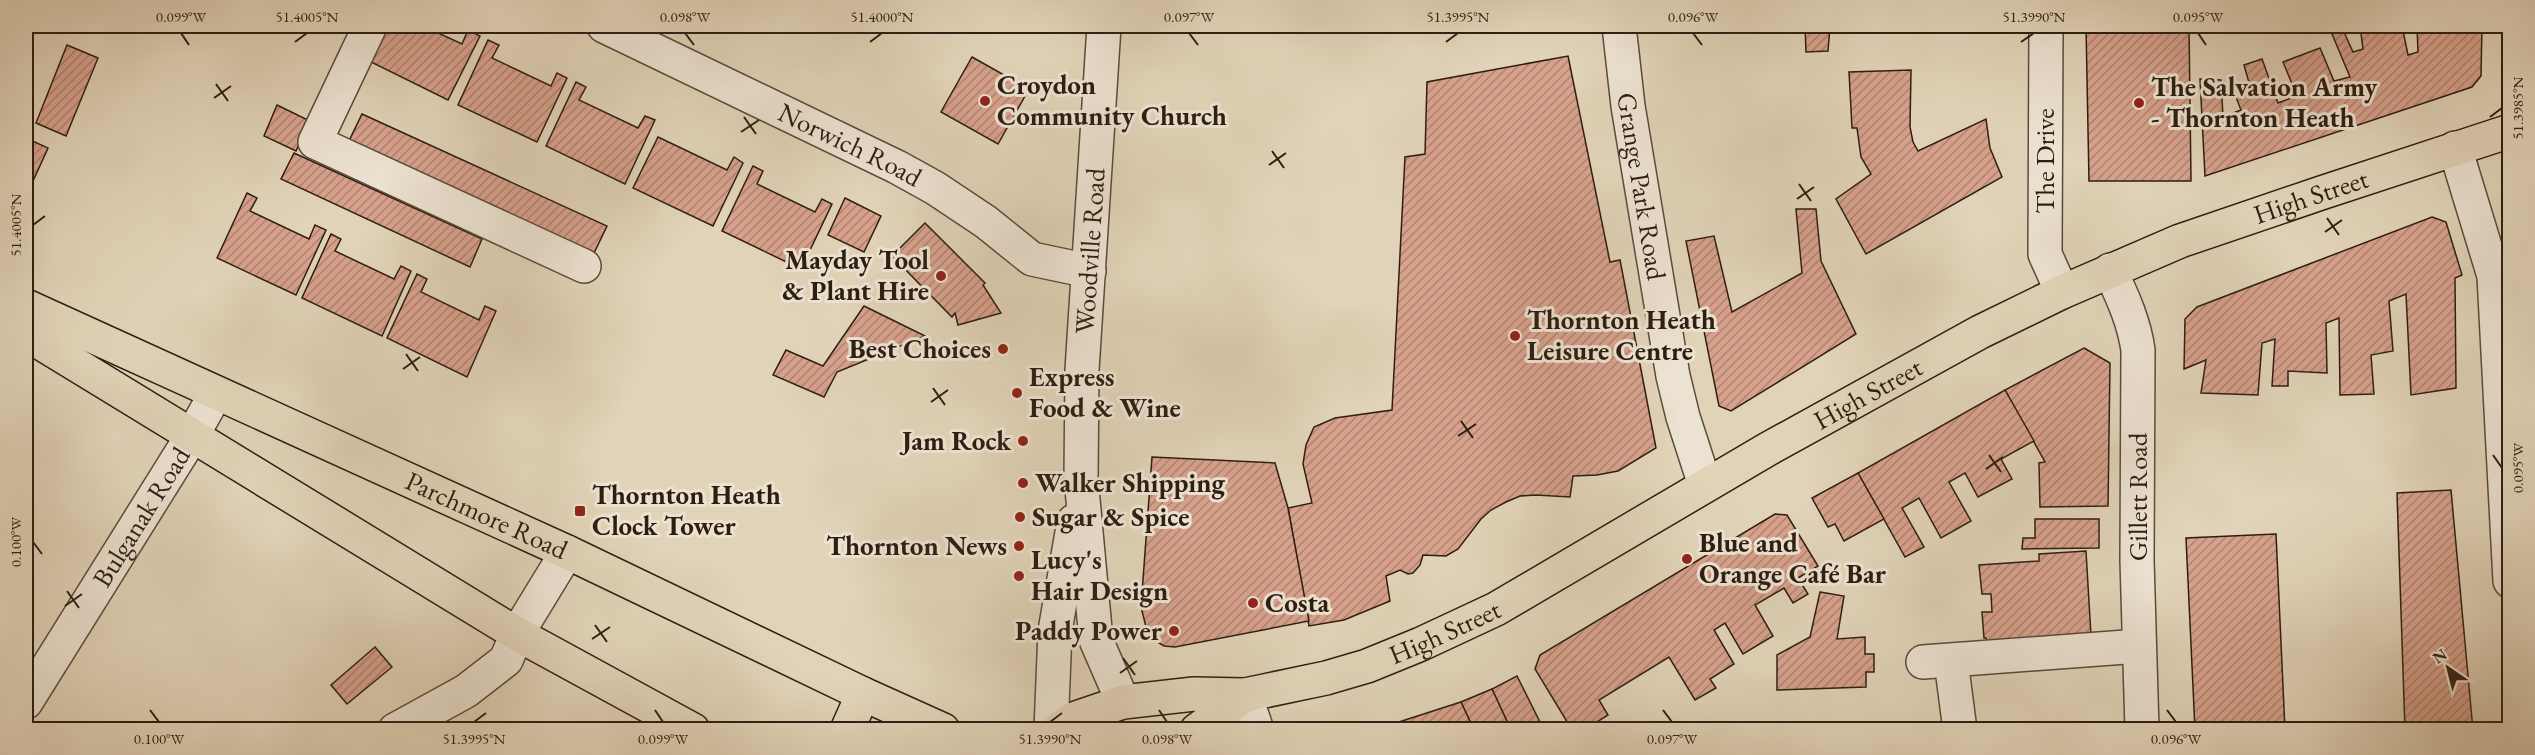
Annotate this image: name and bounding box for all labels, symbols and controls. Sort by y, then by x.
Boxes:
text: 0.099°W [156,7,206,26]
text: 51.4005°N [276,7,339,26]
text: 0.098°W [660,7,710,26]
text: 51.4000°N [851,7,914,26]
text: 0.097°W [1164,7,1214,26]
text: 51.3995°N [1427,7,1490,26]
text: 0.096°W [1668,7,1718,26]
text: 51.3990°N [2003,7,2066,26]
text: 0.095°W [2173,7,2223,26]
place label: Croydon Community Church [997,67,1227,133]
place label: The Salvation Army - Thornton Heath [2151,69,2378,135]
text: 51.3985°N [2508,76,2527,139]
street label: Grange Park Road [1610,91,1675,283]
street label: Norwich Road [772,94,929,194]
marker: Croydon Community Church [978,94,992,108]
marker: The Salvation Army - Thornton Heath [2132,96,2146,110]
street label: The Drive [2027,108,2062,214]
street label: High Street [2249,161,2373,232]
street label: Woodville Road [1066,166,1113,335]
text: 51.4005°N [6,193,25,256]
place label: Mayday Tool & Plant Hire [782,242,929,308]
marker: Mayday Tool & Plant Hire [934,269,948,283]
place label: Thornton Heath Leisure Centre [1527,302,1716,368]
marker: Thornton Heath Leisure Centre [1508,329,1522,343]
place label: Best Choices [849,331,991,366]
marker: Best Choices [996,342,1010,356]
street label: High Street [1807,349,1929,437]
place label: Express Food & Wine [1029,359,1181,425]
marker: Express Food & Wine [1010,386,1024,400]
place label: Jam Rock [899,423,1012,458]
street label: Gillett Road [2120,432,2155,561]
marker: Jam Rock [1016,434,1030,448]
street label: Bulganak Road [84,440,198,593]
text: 0.095°W [2508,443,2527,493]
street label: Parchmore Road [400,463,574,567]
place label: Walker Shipping [1035,465,1226,500]
marker: Walker Shipping [1016,476,1030,490]
place label: Thornton Heath Clock Tower [592,477,781,543]
place label: Sugar & Spice [1032,499,1190,534]
marker: Thornton Heath Clock Tower [573,504,587,518]
marker: Sugar & Spice [1013,510,1027,524]
text: 0.100°W [6,517,25,567]
place label: Blue and Orange Café Bar [1699,525,1887,591]
place label: Thornton News [826,528,1007,563]
marker: Thornton News [1012,539,1026,553]
place label: Lucy's Hair Design [1031,542,1168,608]
marker: Blue and Orange Café Bar [1680,552,1694,566]
marker: Lucy's Hair Design [1012,569,1026,583]
place label: Costa [1265,585,1330,620]
street label: High Street [1384,591,1507,672]
marker: Costa [1246,596,1260,610]
place label: Paddy Power [1015,613,1163,648]
marker: Paddy Power [1167,624,1181,638]
north arrow [2418,638,2478,698]
text: N [2428,644,2451,668]
text: 0.100°W [134,729,184,748]
text: 51.3995°N [443,729,506,748]
text: 0.099°W [638,729,688,748]
text: 51.3990°N [1019,729,1082,748]
text: 0.098°W [1142,729,1192,748]
text: 0.097°W [1647,729,1697,748]
text: 0.096°W [2151,729,2201,748]

